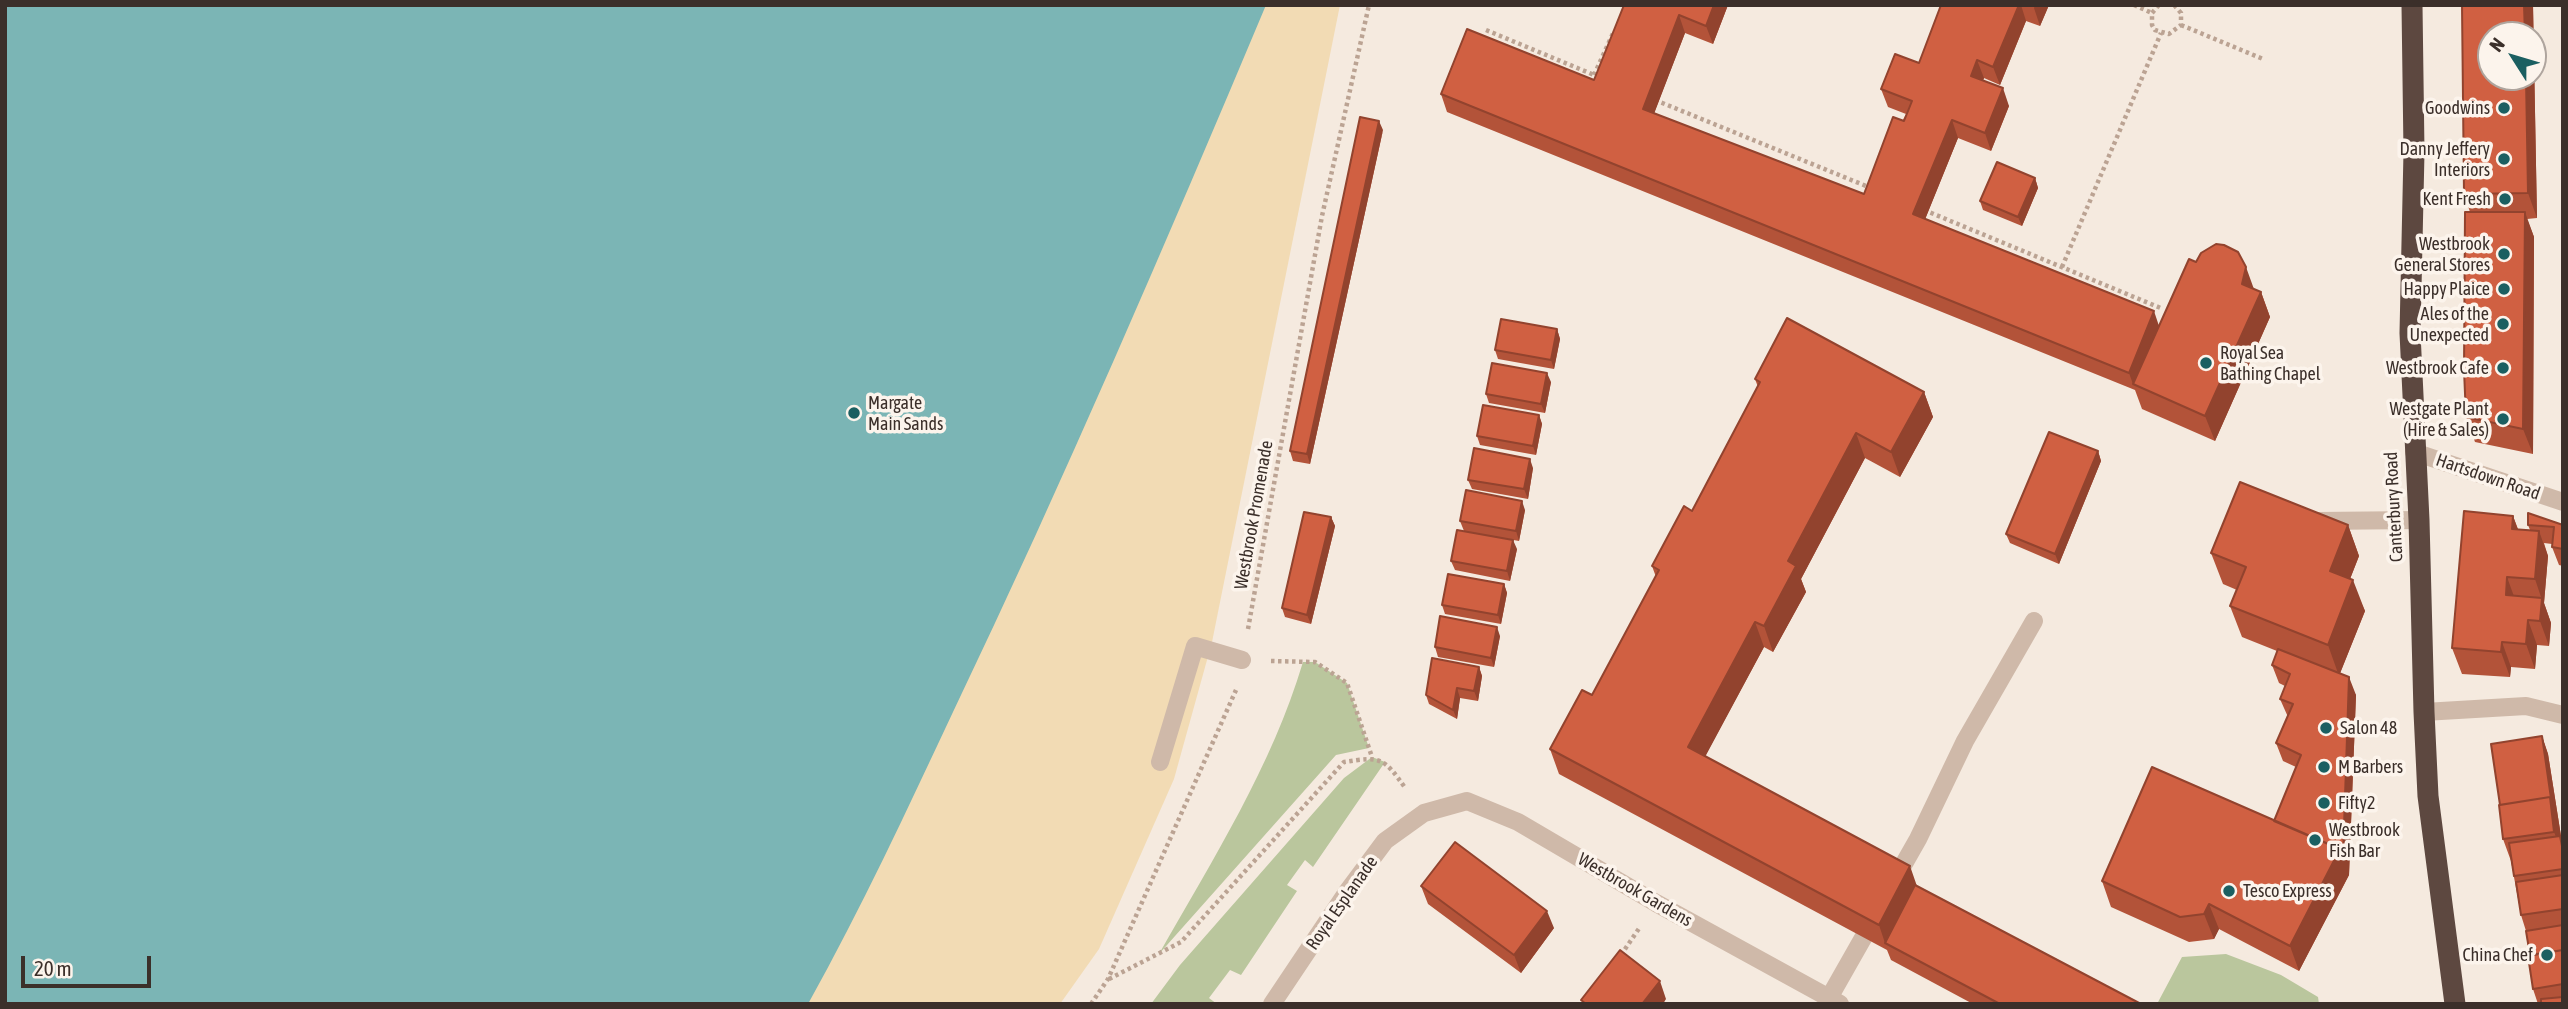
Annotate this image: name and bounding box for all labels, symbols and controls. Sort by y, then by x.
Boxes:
north arrow [2477,21,2547,91]
text: N [2485,33,2509,56]
place label: Goodwins [2425,97,2490,119]
marker: Goodwins [2496,100,2512,116]
place label: Danny Jeffery Interiors [2400,138,2490,180]
marker: Danny Jeffery Interiors [2496,151,2512,167]
place label: Kent Fresh [2423,188,2491,210]
marker: Kent Fresh [2497,191,2513,207]
place label: Westbrook General Stores [2394,233,2490,276]
marker: Westbrook General Stores [2496,246,2512,262]
place label: Happy Plaice [2403,278,2490,300]
marker: Happy Plaice [2496,281,2512,297]
place label: Ales of the Unexpected [2409,303,2489,346]
marker: Ales of the Unexpected [2495,316,2511,332]
place label: Royal Sea Bathing Chapel [2220,342,2321,384]
marker: Royal Sea Bathing Chapel [2198,355,2214,371]
place label: Westbrook Cafe [2386,357,2489,379]
marker: Westbrook Cafe [2495,360,2511,376]
place label: Margate Main Sands [868,392,943,434]
place label: Westgate Plant (Hire & Sales) [2390,398,2489,440]
marker: Margate Main Sands [846,405,862,421]
marker: Westgate Plant (Hire & Sales) [2495,411,2511,427]
street label: Westbrook Promenade [1230,439,1278,591]
street label: Hartsdown Road [2433,449,2543,505]
street label: Canterbury Road [2380,451,2408,563]
place label: Salon 48 [2340,717,2397,739]
marker: Salon 48 [2318,720,2334,736]
place label: M Barbers [2338,756,2403,778]
marker: M Barbers [2316,759,2332,775]
place label: Fifty2 [2338,792,2375,814]
marker: Fifty2 [2316,795,2332,811]
place label: Westbrook Fish Bar [2329,819,2400,862]
marker: Westbrook Fish Bar [2307,832,2323,848]
street label: Westbrook Gardens [1574,849,1696,931]
street label: Royal Esplanade [1302,852,1382,954]
place label: Tesco Express [2243,880,2332,902]
marker: Tesco Express [2221,883,2237,899]
scale bar [24,942,154,986]
place label: China Chef [2462,944,2533,966]
marker: China Chef [2539,947,2555,963]
text: 20 m [34,956,72,980]

